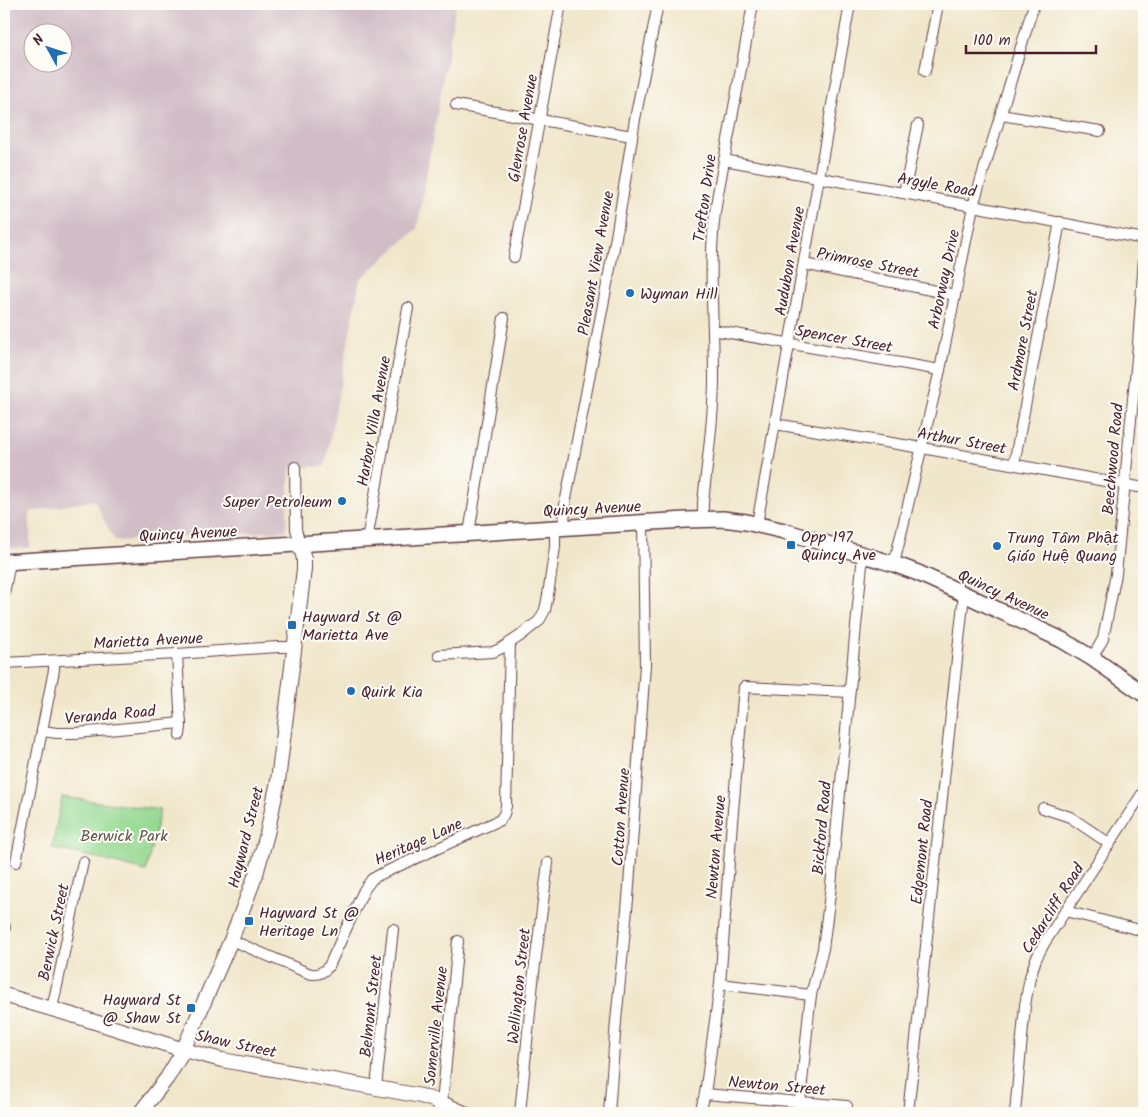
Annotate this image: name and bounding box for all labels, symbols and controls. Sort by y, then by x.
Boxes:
north arrow [22,22,72,72]
scale bar [966,22,1096,54]
text: 100 m [973,29,1011,53]
text: N [28,30,50,51]
street label: Glenrose Avenue [502,72,545,184]
street label: Trefton Drive [687,152,724,244]
street label: Argyle Road [895,166,979,205]
street label: Pleasant View Avenue [571,189,622,338]
street label: Audubon Avenue [769,205,812,318]
street label: Arborway Drive [922,227,967,332]
street label: Primrose Street [814,241,922,286]
place label: Wyman Hill [640,282,718,307]
marker: Wyman Hill [624,287,636,299]
street label: Ardmore Street [1001,287,1046,393]
street label: Spencer Street [793,319,895,360]
street label: Harbor Villa Avenue [351,354,398,488]
street label: Beechwood Road [1096,401,1131,516]
street label: Arthur Street [915,421,1009,462]
place label: Super Petroleum [223,490,332,515]
street label: Quincy Avenue [542,494,642,525]
marker: Super Petroleum [336,495,348,507]
street label: Quincy Avenue [138,519,238,550]
place label: Opp 197 Quincy Ave [801,525,876,568]
place label: Trung Tâm Phật Giáo Huệ Quang [1007,526,1120,569]
marker: Opp 197 Quincy Ave [785,539,797,551]
marker: Trung Tâm Phật Giáo Huệ Quang [991,540,1003,552]
street label: Quincy Avenue [953,563,1053,627]
place label: Hayward St @ Marietta Ave [302,605,402,648]
marker: Hayward St @ Marietta Ave [286,619,298,631]
street label: Marietta Avenue [93,626,204,657]
place label: Quirk Kia [361,680,423,705]
marker: Quirk Kia [345,685,357,697]
street label: Veranda Road [64,699,158,732]
street label: Cotton Avenue [606,767,637,867]
street label: Bickford Road [806,779,839,876]
street label: Hayward Street [222,783,271,891]
street label: Newton Avenue [699,794,733,900]
street label: Edgemont Road [905,797,941,906]
street label: Heritage Lane [371,812,467,873]
park label: Berwick Park [80,824,168,849]
street label: Cedarcliff Road [1015,858,1092,959]
street label: Berwick Street [32,881,77,983]
place label: Hayward St @ Heritage Ln [259,901,359,944]
marker: Hayward St @ Heritage Ln [243,915,255,927]
street label: Wellington Street [501,926,538,1045]
street label: Belmont Street [354,953,389,1059]
street label: Somerville Avenue [418,965,455,1087]
place label: Hayward St @ Shaw St [103,988,182,1031]
marker: Hayward St @ Shaw St [185,1002,197,1014]
street label: Shaw Street [193,1024,279,1065]
street label: Newton Street [727,1070,827,1103]

